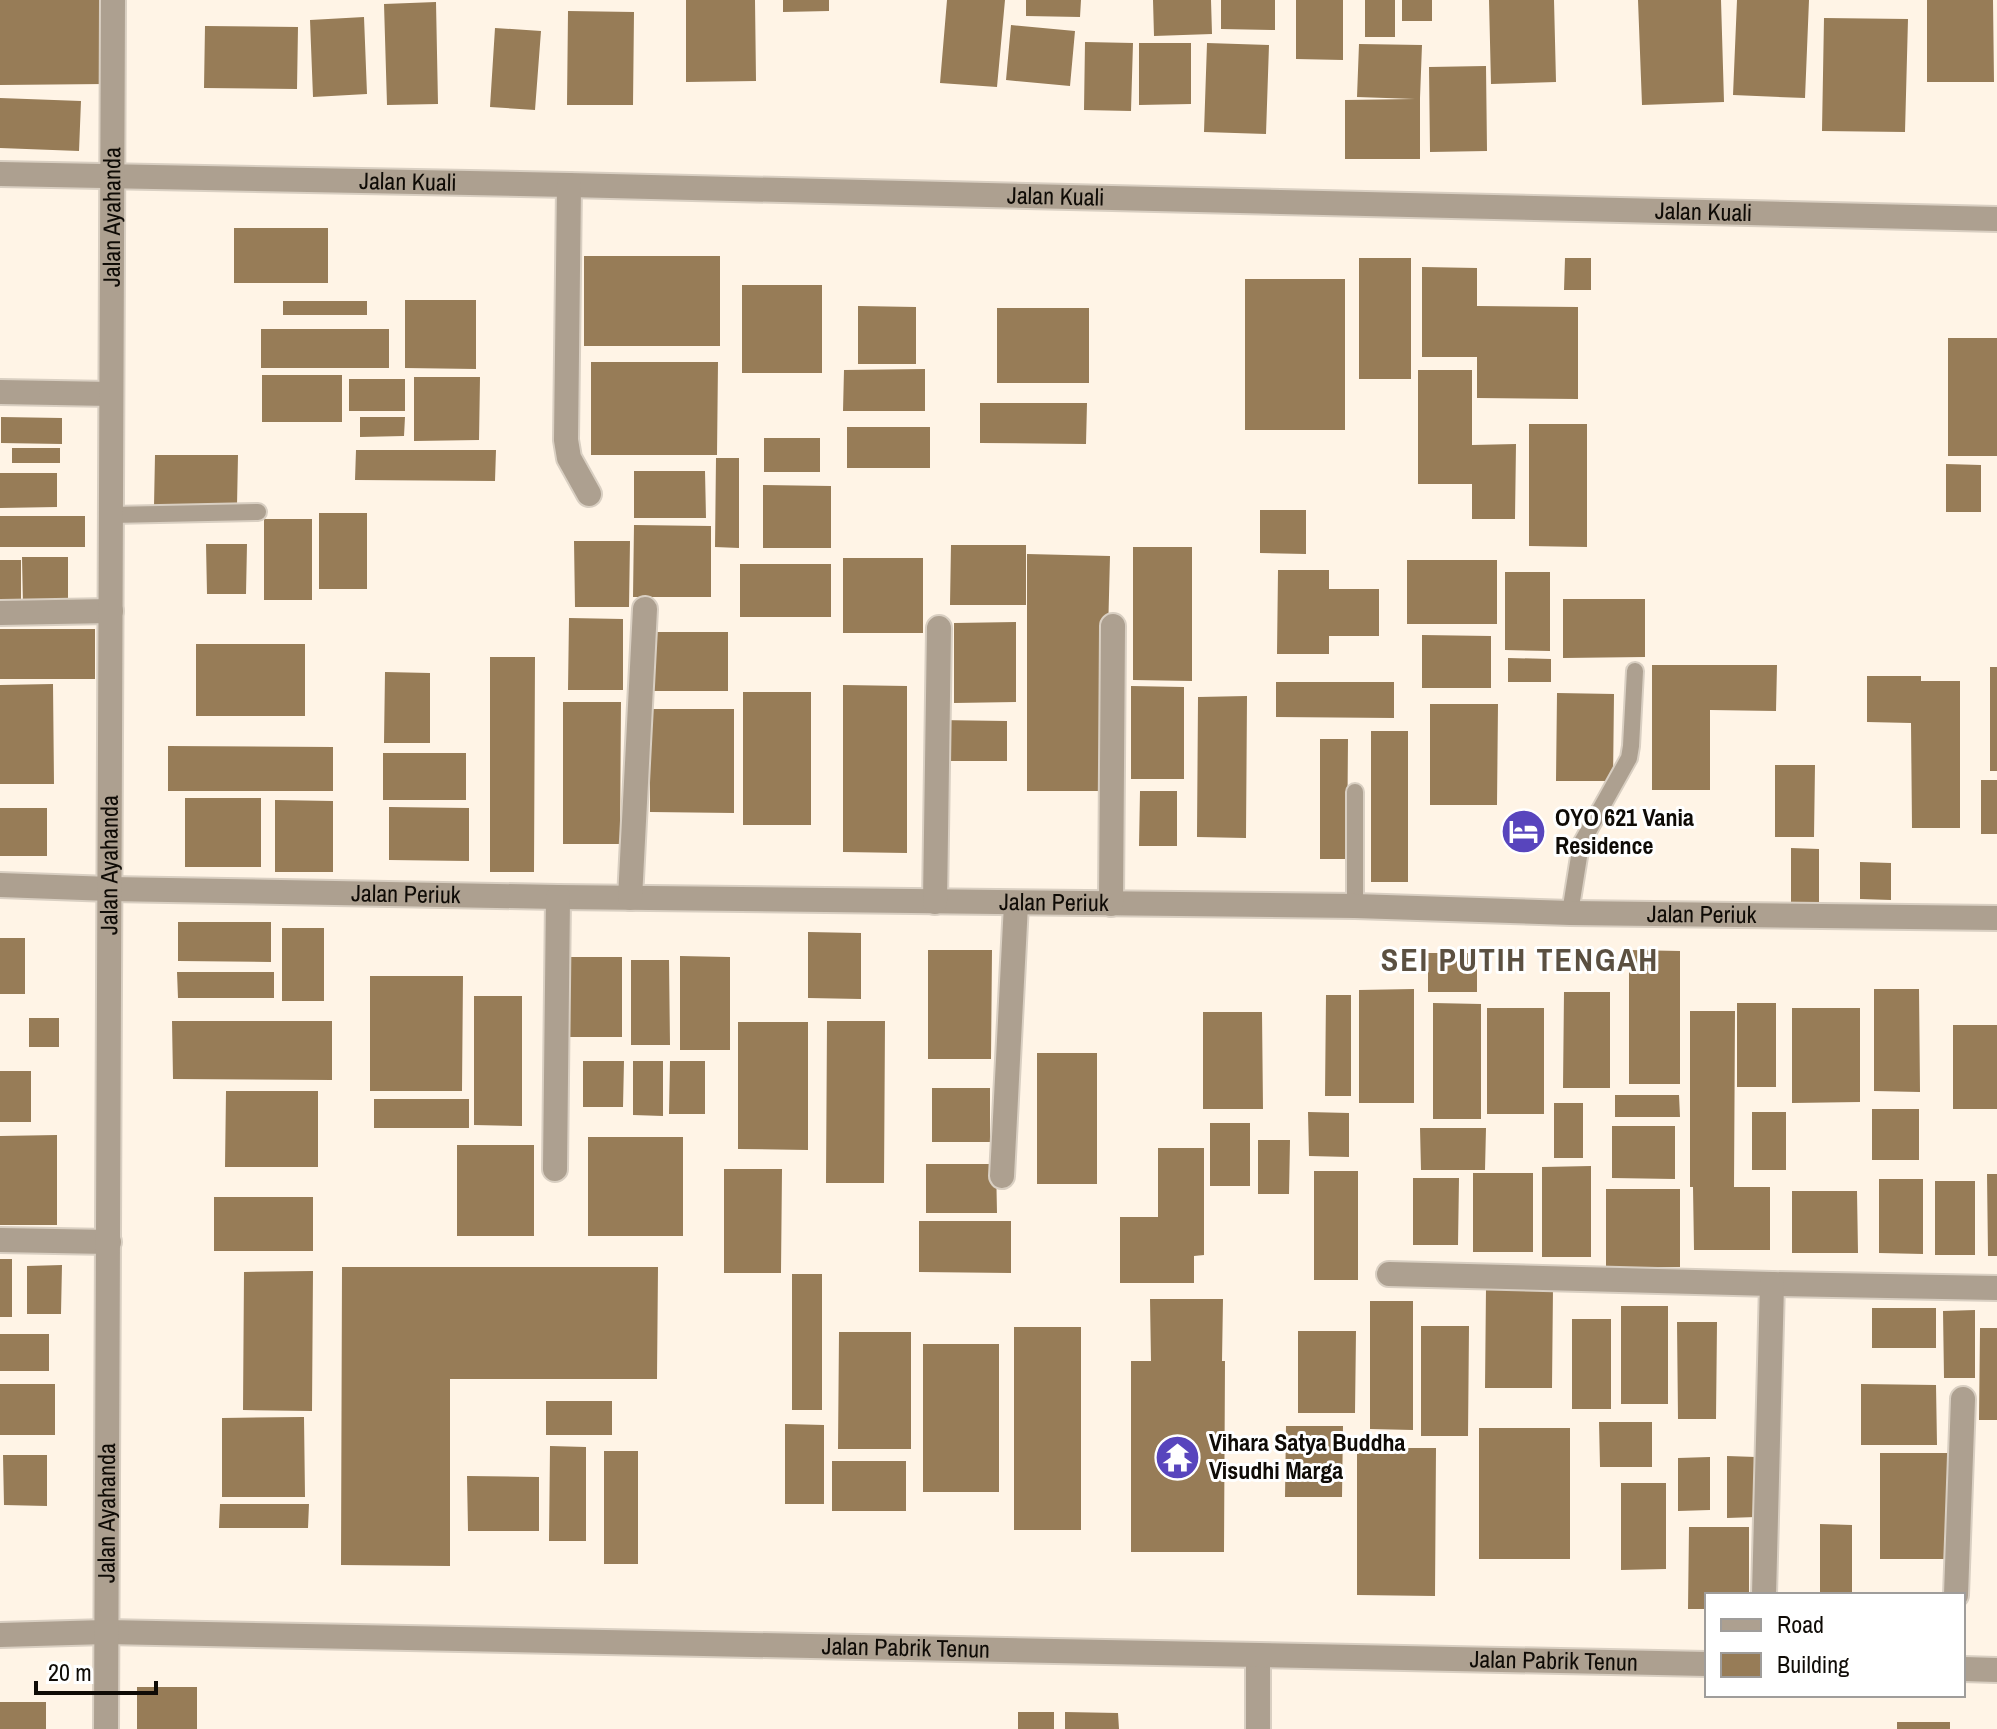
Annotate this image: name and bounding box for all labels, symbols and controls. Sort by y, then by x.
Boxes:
street label: Jalan Ayahanda [95,147,127,287]
street label: Jalan Kuali [359,164,457,198]
street label: Jalan Kuali [1007,178,1105,213]
street label: Jalan Kuali [1654,194,1753,228]
street label: Jalan Ayahanda [92,795,125,935]
place label: OYO 621 Vania Residence [1555,801,1694,861]
hotel icon: OYO 621 Vania Residence [1500,808,1548,856]
street label: Jalan Periuk [351,876,461,910]
street label: Jalan Periuk [999,885,1109,918]
street label: Jalan Periuk [1647,897,1757,930]
district label: SEI PUTIH TENGAH [1381,938,1659,981]
place label: Vihara Satya Buddha Visudhi Marga [1209,1426,1406,1486]
temple icon: Vihara Satya Buddha Visudhi Marga [1154,1433,1202,1481]
street label: Jalan Ayahanda [90,1443,122,1583]
legend [1705,1593,1965,1697]
text: Road [1777,1608,1824,1640]
street label: Jalan Pabrik Tenun [821,1629,990,1665]
street label: Jalan Pabrik Tenun [1469,1642,1638,1678]
scale bar [36,1645,156,1695]
text: Building [1777,1648,1849,1680]
text: 20 m [48,1656,92,1688]

